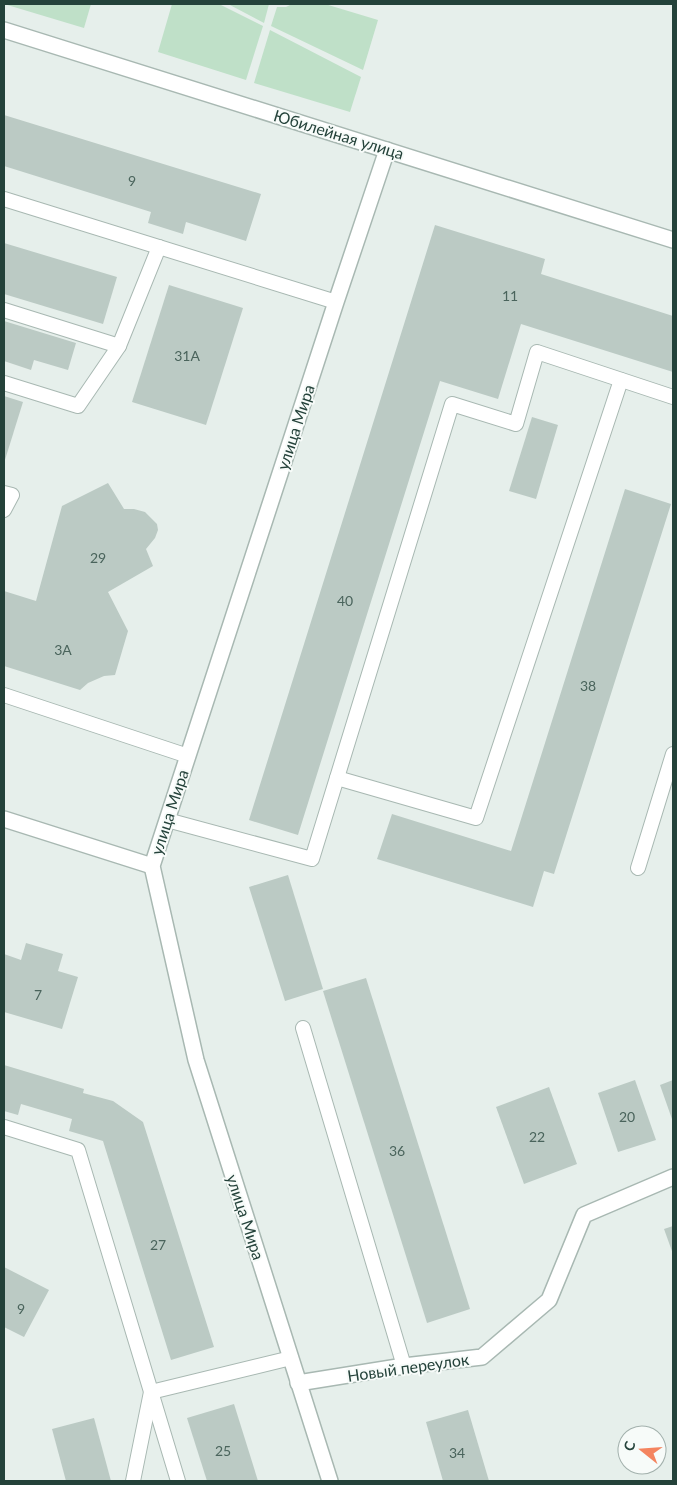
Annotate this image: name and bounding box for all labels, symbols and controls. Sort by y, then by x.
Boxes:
street label: Юбилейная улица [272,105,406,163]
house number: 9 [128,172,136,189]
house number: 11 [502,287,518,304]
house number: 31А [174,347,200,364]
street label: улица Мира [272,382,318,472]
house number: 29 [90,549,106,566]
house number: 40 [337,592,353,609]
house number: 3А [54,641,72,658]
house number: 38 [580,677,596,694]
street label: улица Мира [146,767,192,857]
house number: 7 [34,986,42,1003]
house number: 20 [619,1108,635,1125]
house number: 22 [529,1128,545,1145]
house number: 36 [389,1142,405,1159]
street label: улица Мира [223,1172,269,1262]
house number: 27 [150,1236,166,1253]
house number: 9 [17,1300,25,1317]
street label: Новый переулок [346,1349,471,1385]
north arrow [617,1425,667,1475]
text: С [620,1438,639,1453]
house number: 25 [215,1442,231,1459]
house number: 34 [449,1444,465,1461]

